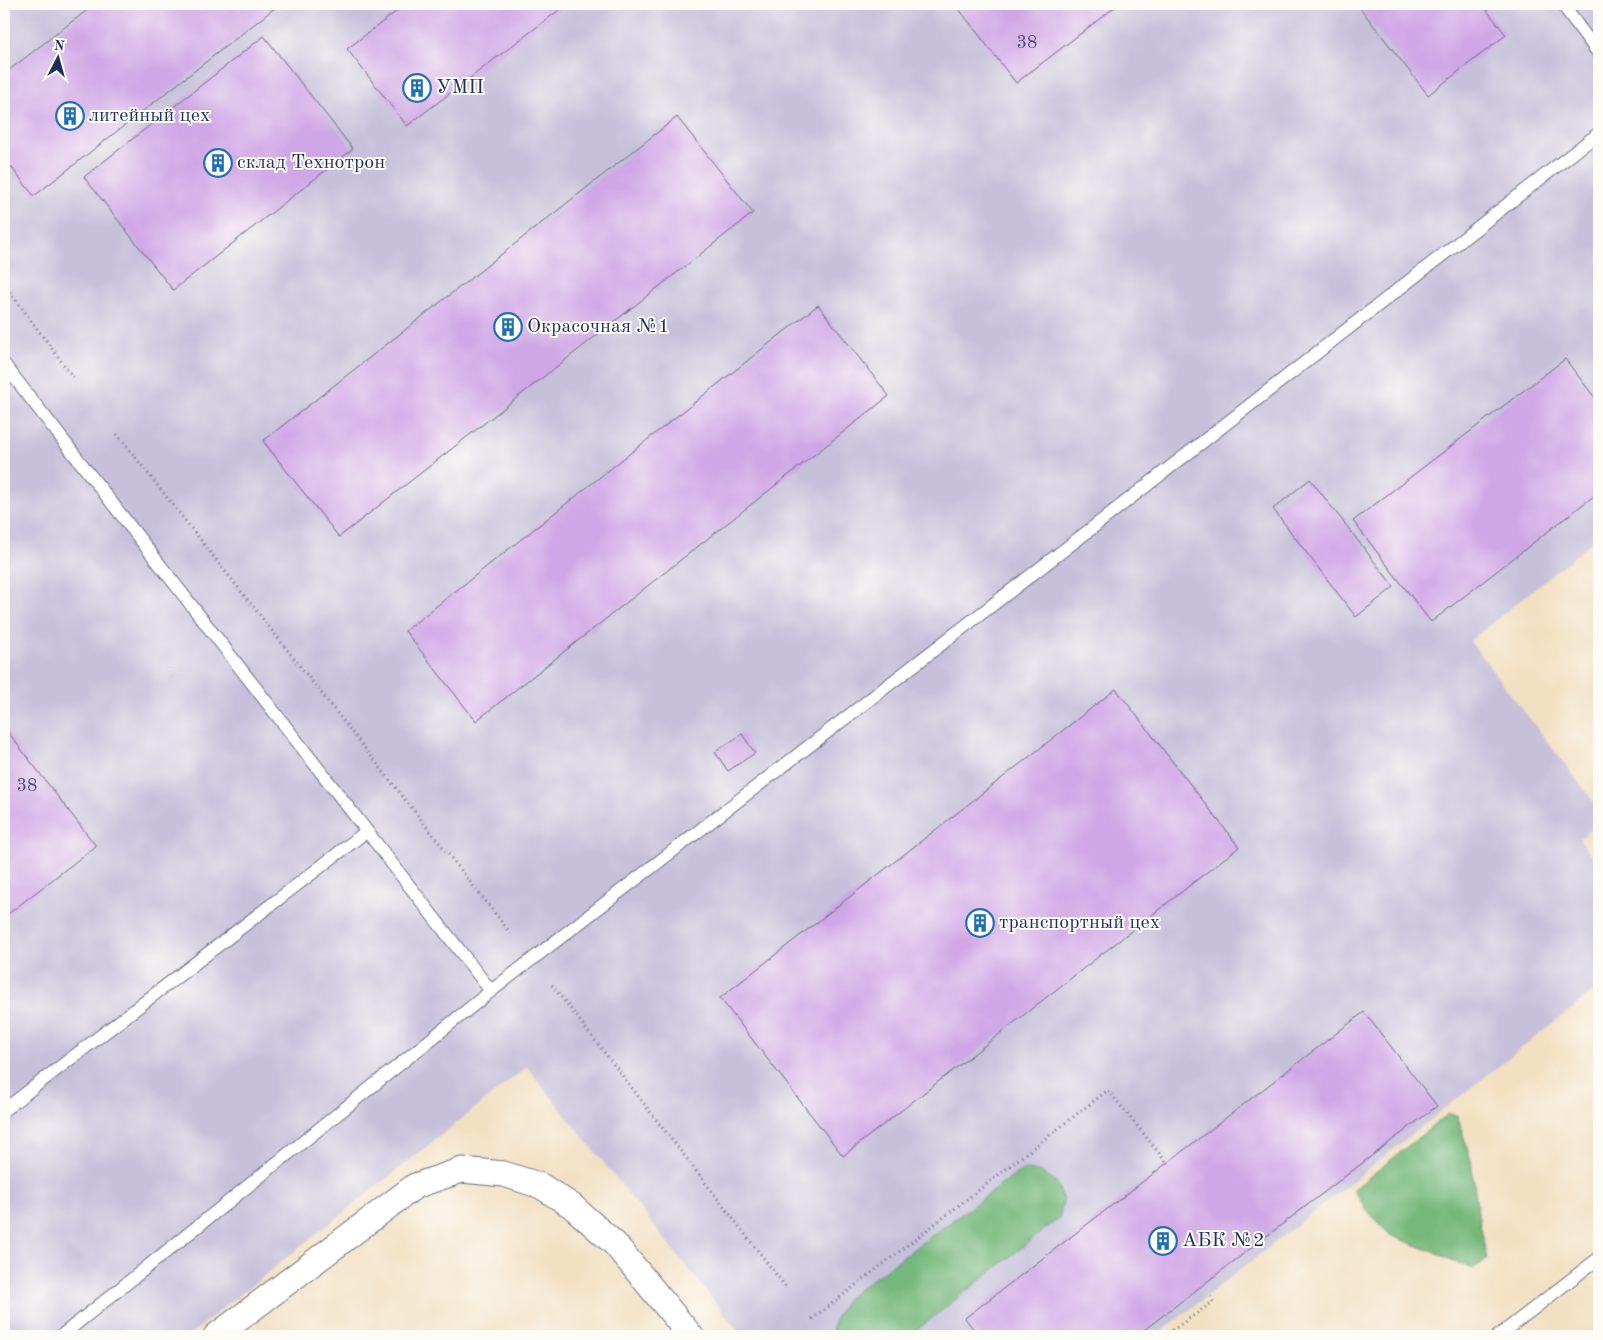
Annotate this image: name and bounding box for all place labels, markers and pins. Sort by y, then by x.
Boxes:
building icon: УМП [402,73,432,103]
place label: УМП [436,78,484,98]
building icon: литейный цех [55,101,85,131]
place label: литейный цех [89,106,210,126]
building icon: склад Технотрон [203,148,233,178]
place label: склад Технотрон [237,153,385,173]
building icon: Окрасочная №1 [493,312,523,342]
place label: Окрасочная №1 [527,317,670,337]
building icon: транспортный цех [965,908,995,938]
place label: транспортный цех [999,913,1160,933]
building icon: АБК №2 [1148,1226,1178,1256]
place label: АБК №2 [1182,1231,1265,1251]

